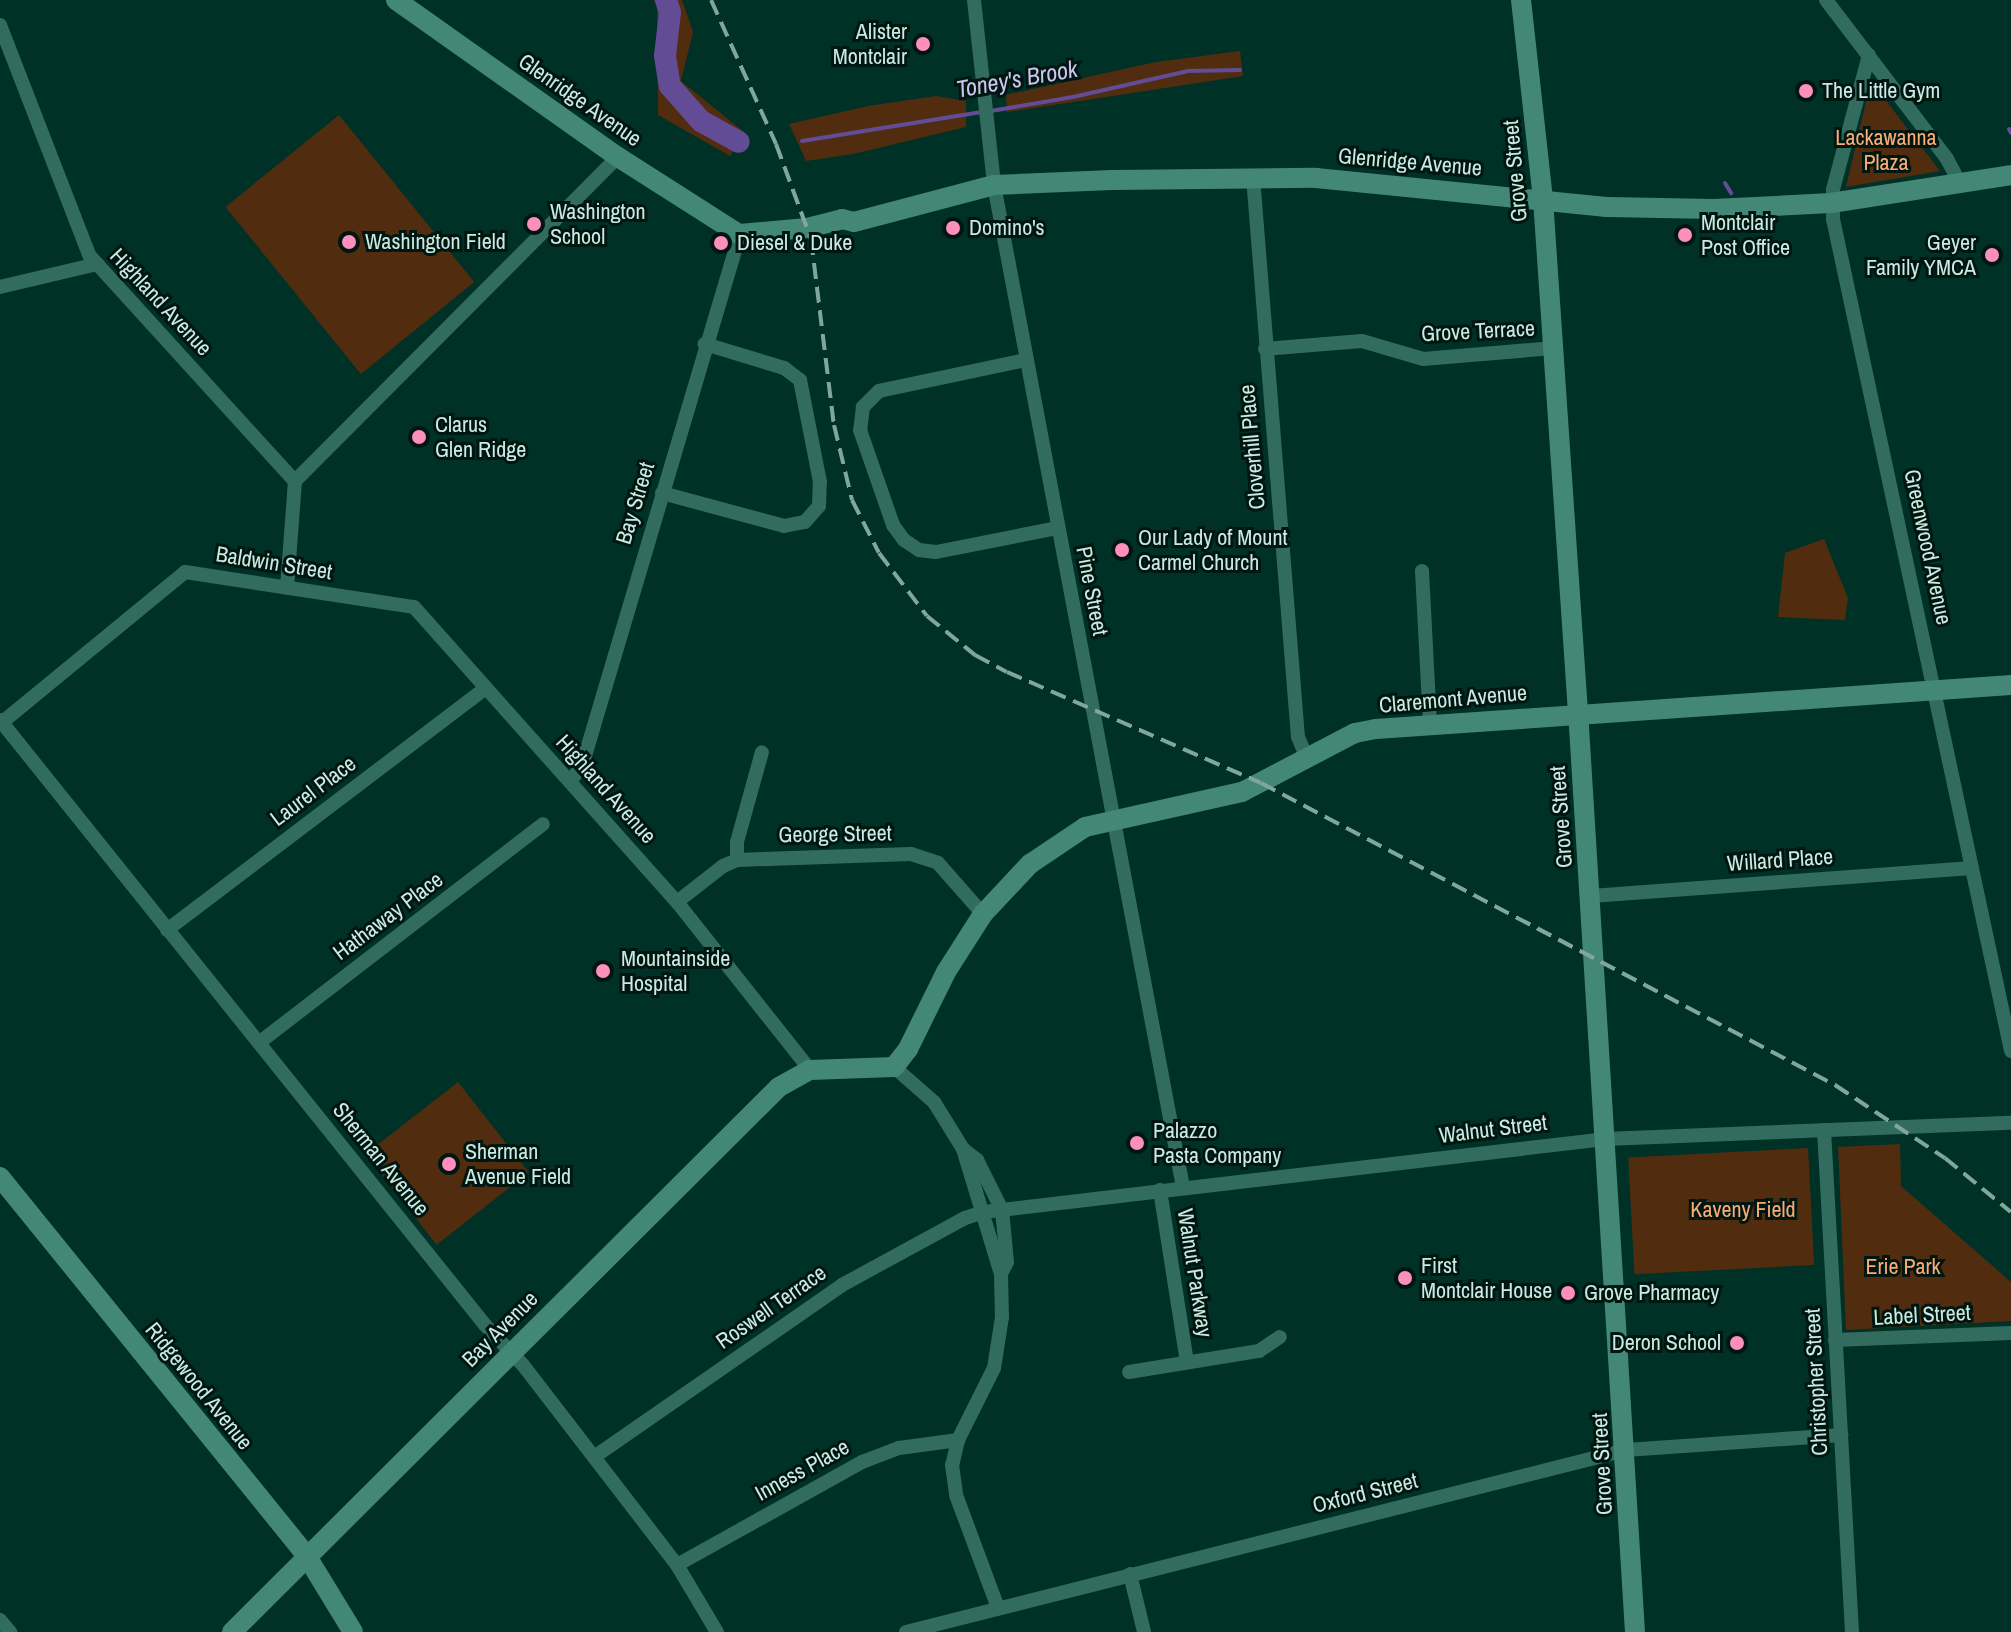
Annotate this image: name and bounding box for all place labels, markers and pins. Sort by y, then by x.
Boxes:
place label: Alister Montclair [833,18,907,70]
marker: Alister Montclair [914,35,932,53]
place label: The Little Gym [1822,78,1940,104]
marker: The Little Gym [1797,82,1815,100]
place label: Washington School [550,198,646,250]
place label: Montclair Post Office [1701,209,1790,260]
marker: Washington School [525,215,543,233]
place label: Domino's [969,215,1045,241]
marker: Domino's [944,219,962,237]
marker: Montclair Post Office [1676,226,1694,244]
place label: Washington Field [365,229,506,255]
place label: Geyer Family YMCA [1866,229,1976,280]
place label: Diesel & Duke [737,230,852,256]
marker: Washington Field [340,233,358,251]
marker: Diesel & Duke [712,234,730,252]
marker: Geyer Family YMCA [1983,246,2001,264]
place label: Clarus Glen Ridge [435,411,526,462]
marker: Clarus Glen Ridge [410,428,428,446]
place label: Our Lady of Mount Carmel Church [1138,524,1287,576]
marker: Our Lady of Mount Carmel Church [1113,541,1131,559]
place label: Mountainside Hospital [621,945,730,996]
marker: Mountainside Hospital [592,960,614,982]
place label: Palazzo Pasta Company [1153,1117,1281,1168]
marker: Palazzo Pasta Company [1128,1134,1146,1152]
place label: Sherman Avenue Field [465,1138,571,1190]
marker: Sherman Avenue Field [440,1155,458,1173]
place label: First Montclair House [1421,1252,1552,1304]
marker: First Montclair House [1396,1269,1414,1287]
place label: Grove Pharmacy [1584,1280,1719,1306]
marker: Grove Pharmacy [1559,1284,1577,1302]
place label: Deron School [1612,1330,1721,1356]
marker: Deron School [1728,1334,1746,1352]

